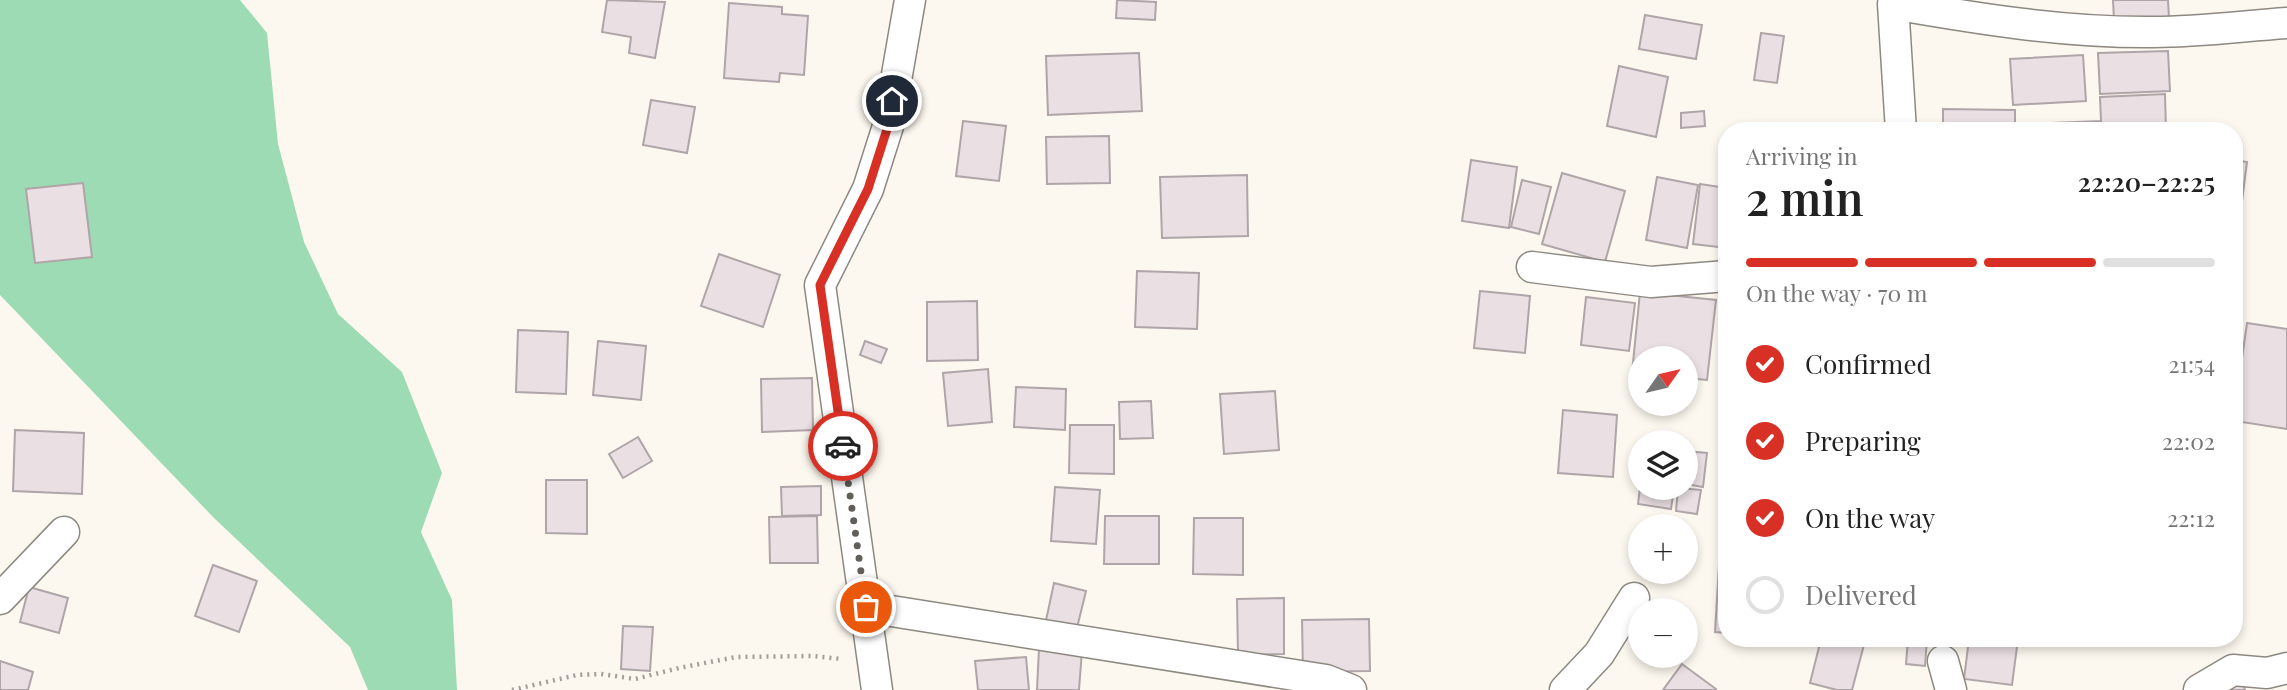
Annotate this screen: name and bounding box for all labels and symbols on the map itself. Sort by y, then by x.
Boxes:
pin [862,71,922,131]
north arrow [1628,346,1698,416]
courier [808,411,878,481]
pin [836,577,896,637]

